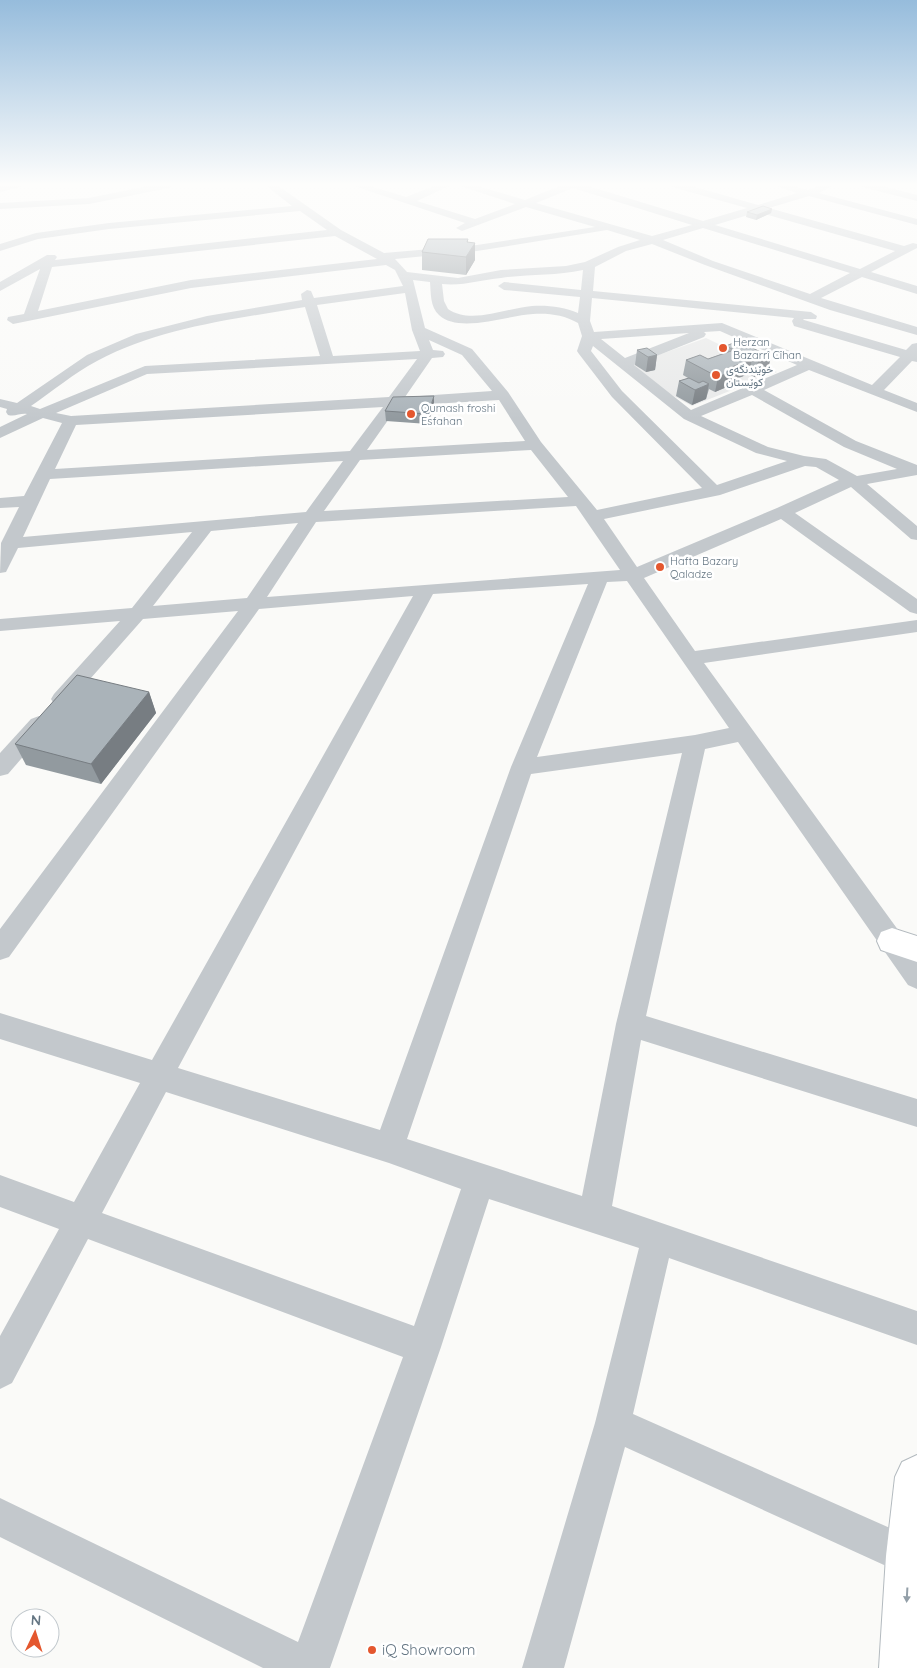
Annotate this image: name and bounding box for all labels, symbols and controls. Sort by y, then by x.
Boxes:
place label: Herzan Bazarrî Cîhan [733,335,801,362]
marker: Herzan Bazarrî Cîhan [717,342,729,354]
place label: خوێندنگەی کوێستان [726,362,773,389]
marker: خوێندنگەی کوێستان [710,369,722,381]
place label: Qumash froshi Esfahan [421,401,495,428]
marker: Qumash froshi Esfahan [405,408,417,420]
place label: Hafta Bazary Qaladze [670,554,738,581]
marker: Hafta Bazary Qaladze [654,561,666,573]
one-way arrow [903,1588,911,1604]
north arrow [10,1608,60,1658]
text: N [30,1611,42,1629]
place label: iQ Showroom [382,1640,475,1659]
marker: iQ Showroom [366,1644,378,1656]

